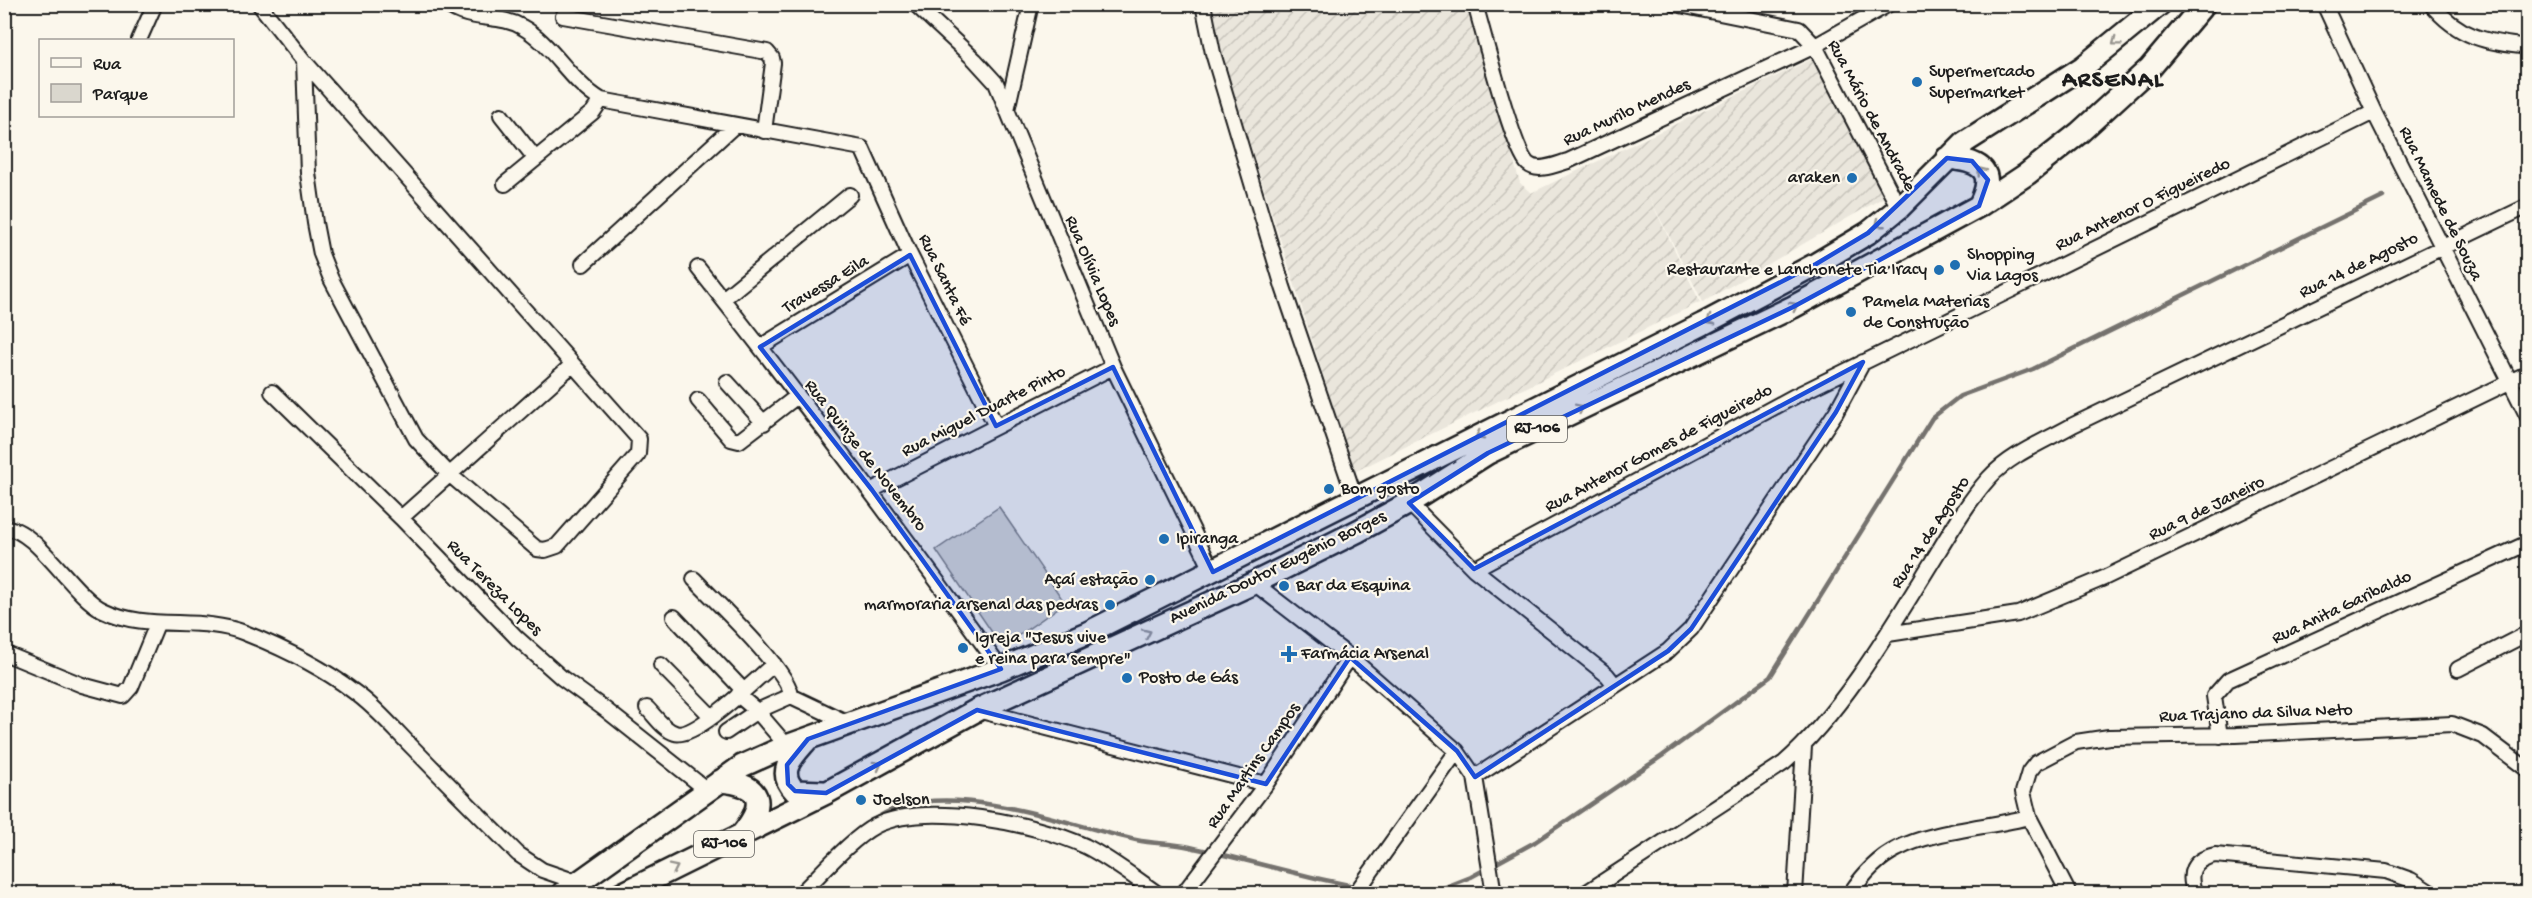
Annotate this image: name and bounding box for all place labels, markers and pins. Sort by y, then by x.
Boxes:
place label: Supermercado Supermarket [1929,62,2035,104]
marker: Supermercado Supermarket [1910,75,1924,89]
place label: araken [1788,168,1840,189]
marker: araken [1845,171,1859,185]
place label: Shopping Via Lagos [1966,245,2039,287]
marker: Shopping Via Lagos [1948,258,1962,272]
place label: Restaurante e Lanchonete Tia Iracy [1667,260,1927,281]
marker: Restaurante e Lanchonete Tia Iracy [1932,263,1946,277]
place label: Pamela Materias de Construção [1862,292,1991,334]
marker: Pamela Materias de Construção [1844,305,1858,319]
place label: Bom gosto [1340,479,1420,500]
marker: Bom gosto [1322,482,1336,496]
place label: Ipiranga [1176,529,1239,550]
marker: Ipiranga [1157,532,1171,546]
place label: Açaí estação [1044,570,1138,591]
marker: Açaí estação [1143,573,1157,587]
place label: Bar da Esquina [1295,576,1411,597]
marker: Bar da Esquina [1277,579,1291,593]
place label: marmoraria arsenal das pedras [864,595,1099,616]
marker: marmoraria arsenal das pedras [1103,598,1117,612]
place label: Igreja "Jesus vive e reina para sempre" [975,628,1131,670]
marker: Igreja "Jesus vive e reina para sempre" [956,641,970,655]
place label: Farmácia Arsenal [1300,644,1429,665]
marker: Farmácia Arsenal [1282,647,1296,661]
place label: Posto de Gás [1138,668,1239,689]
marker: Posto de Gás [1120,671,1134,685]
place label: Joelson [873,790,930,811]
marker: Joelson [854,793,868,807]

